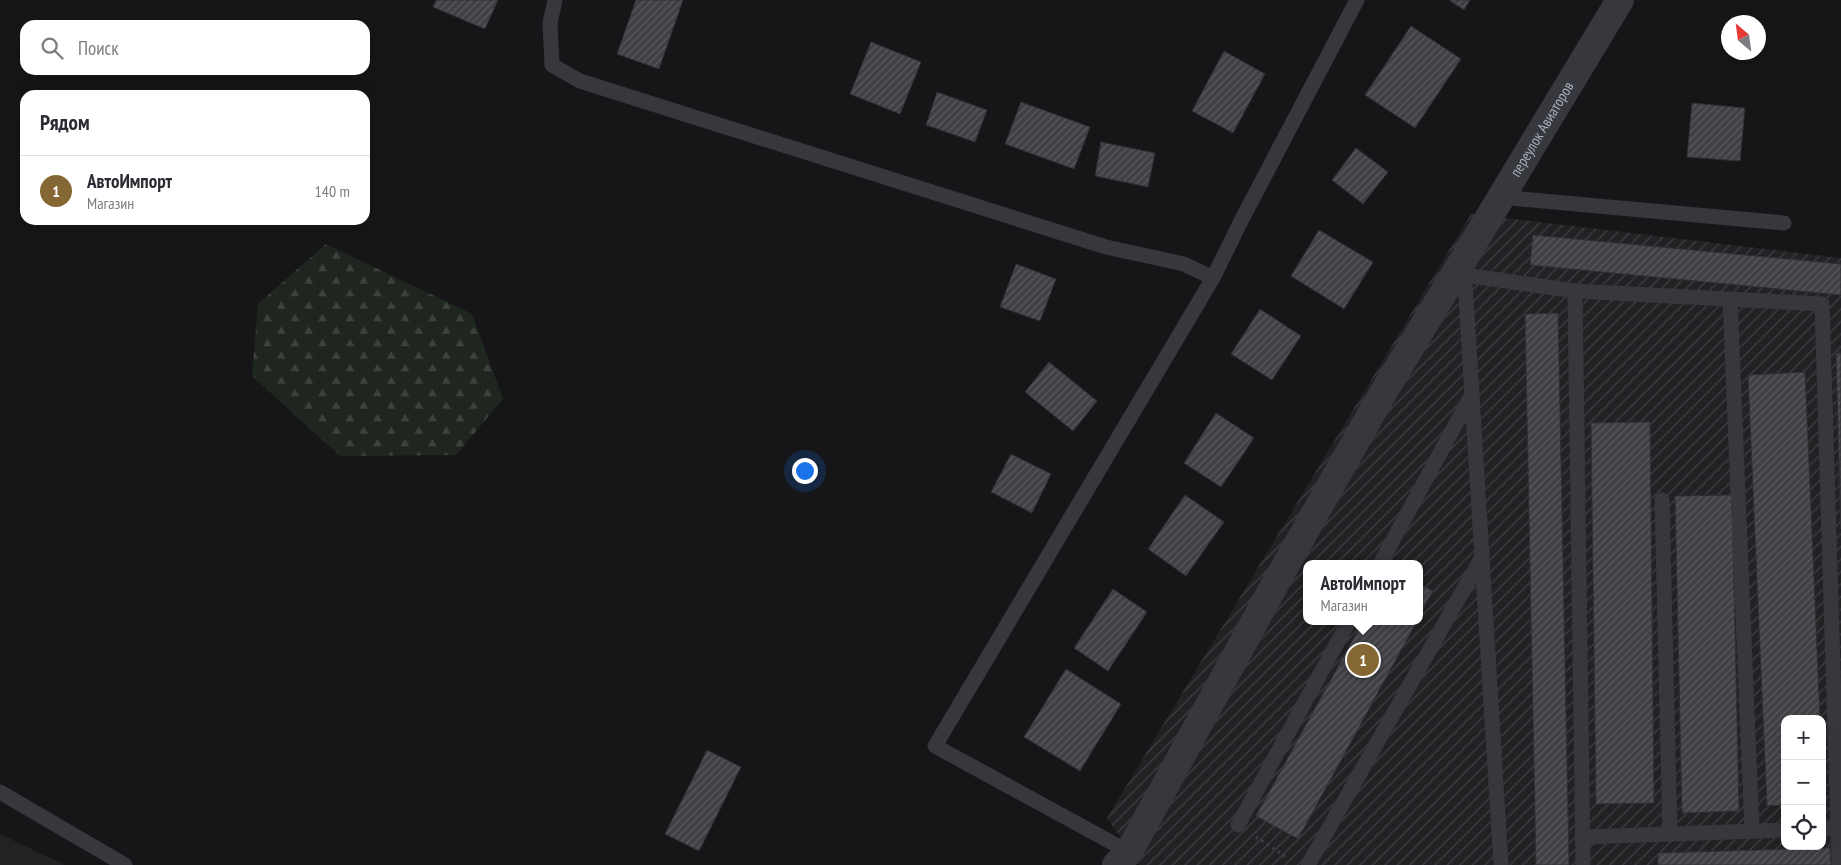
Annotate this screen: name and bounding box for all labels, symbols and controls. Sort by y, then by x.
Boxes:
north arrow [1721,15,1766,60]
search box [20,20,370,75]
icon: search [38,34,66,62]
text: Поиск [78,36,119,60]
street label: переулок Авиаторов [1506,78,1578,180]
text: Рядом [40,109,90,136]
text: АвтоИмпорт [87,169,172,193]
text: 1 [52,181,60,201]
text: 140 m [315,181,350,201]
text: Магазин [87,193,134,213]
your location [792,458,818,484]
popup [1303,560,1423,625]
text: АвтоИмпорт [1320,571,1406,595]
text: Магазин [1320,595,1368,615]
pin: 1 [1347,641,1379,679]
map controls [1781,715,1826,850]
button: + [1781,715,1826,760]
button: − [1781,760,1826,805]
button: locate [1781,805,1826,850]

